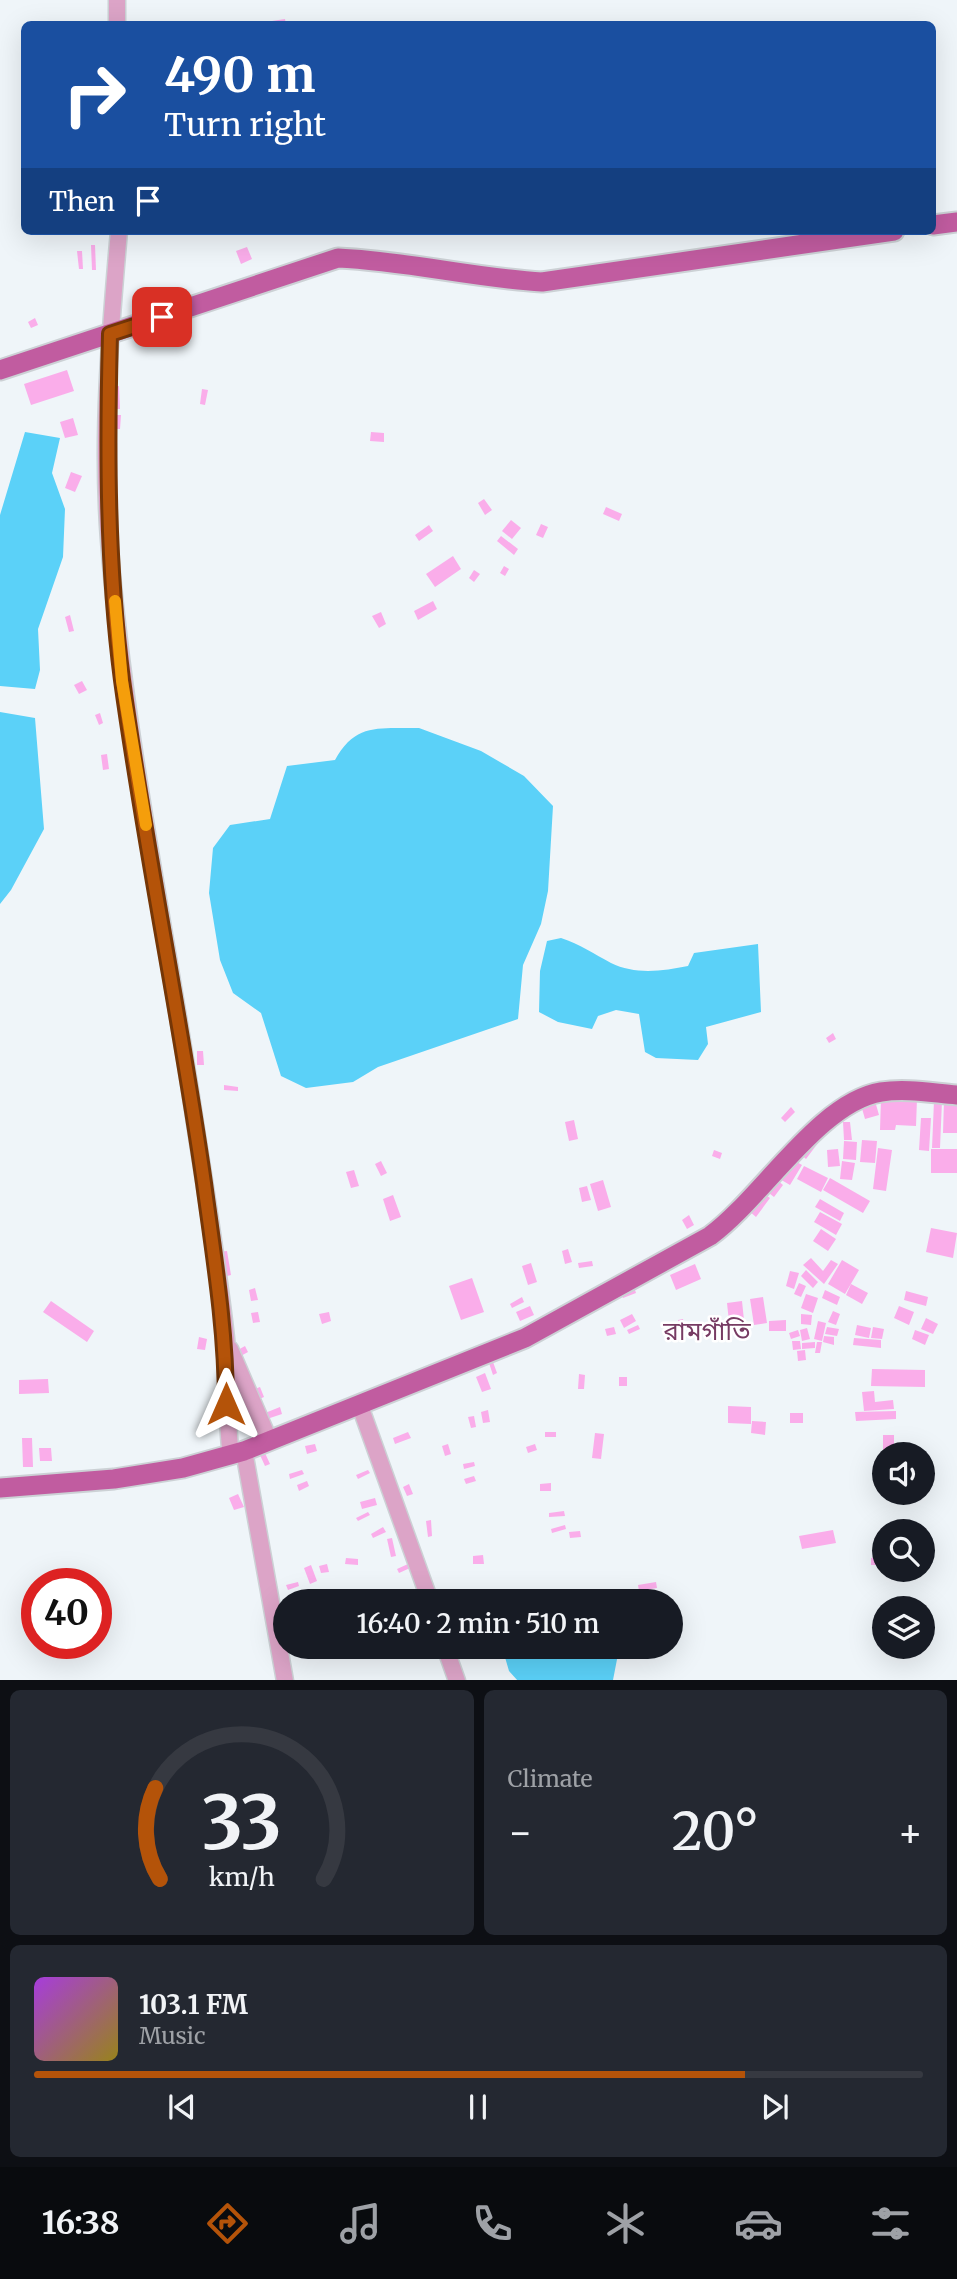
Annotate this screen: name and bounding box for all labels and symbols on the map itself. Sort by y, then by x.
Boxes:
pin [132,287,192,347]
district label: রামগাঁতি [662,1314,751,1347]
position arrow [189,1367,263,1441]
speed limit sign: 40 [21,1568,112,1659]

